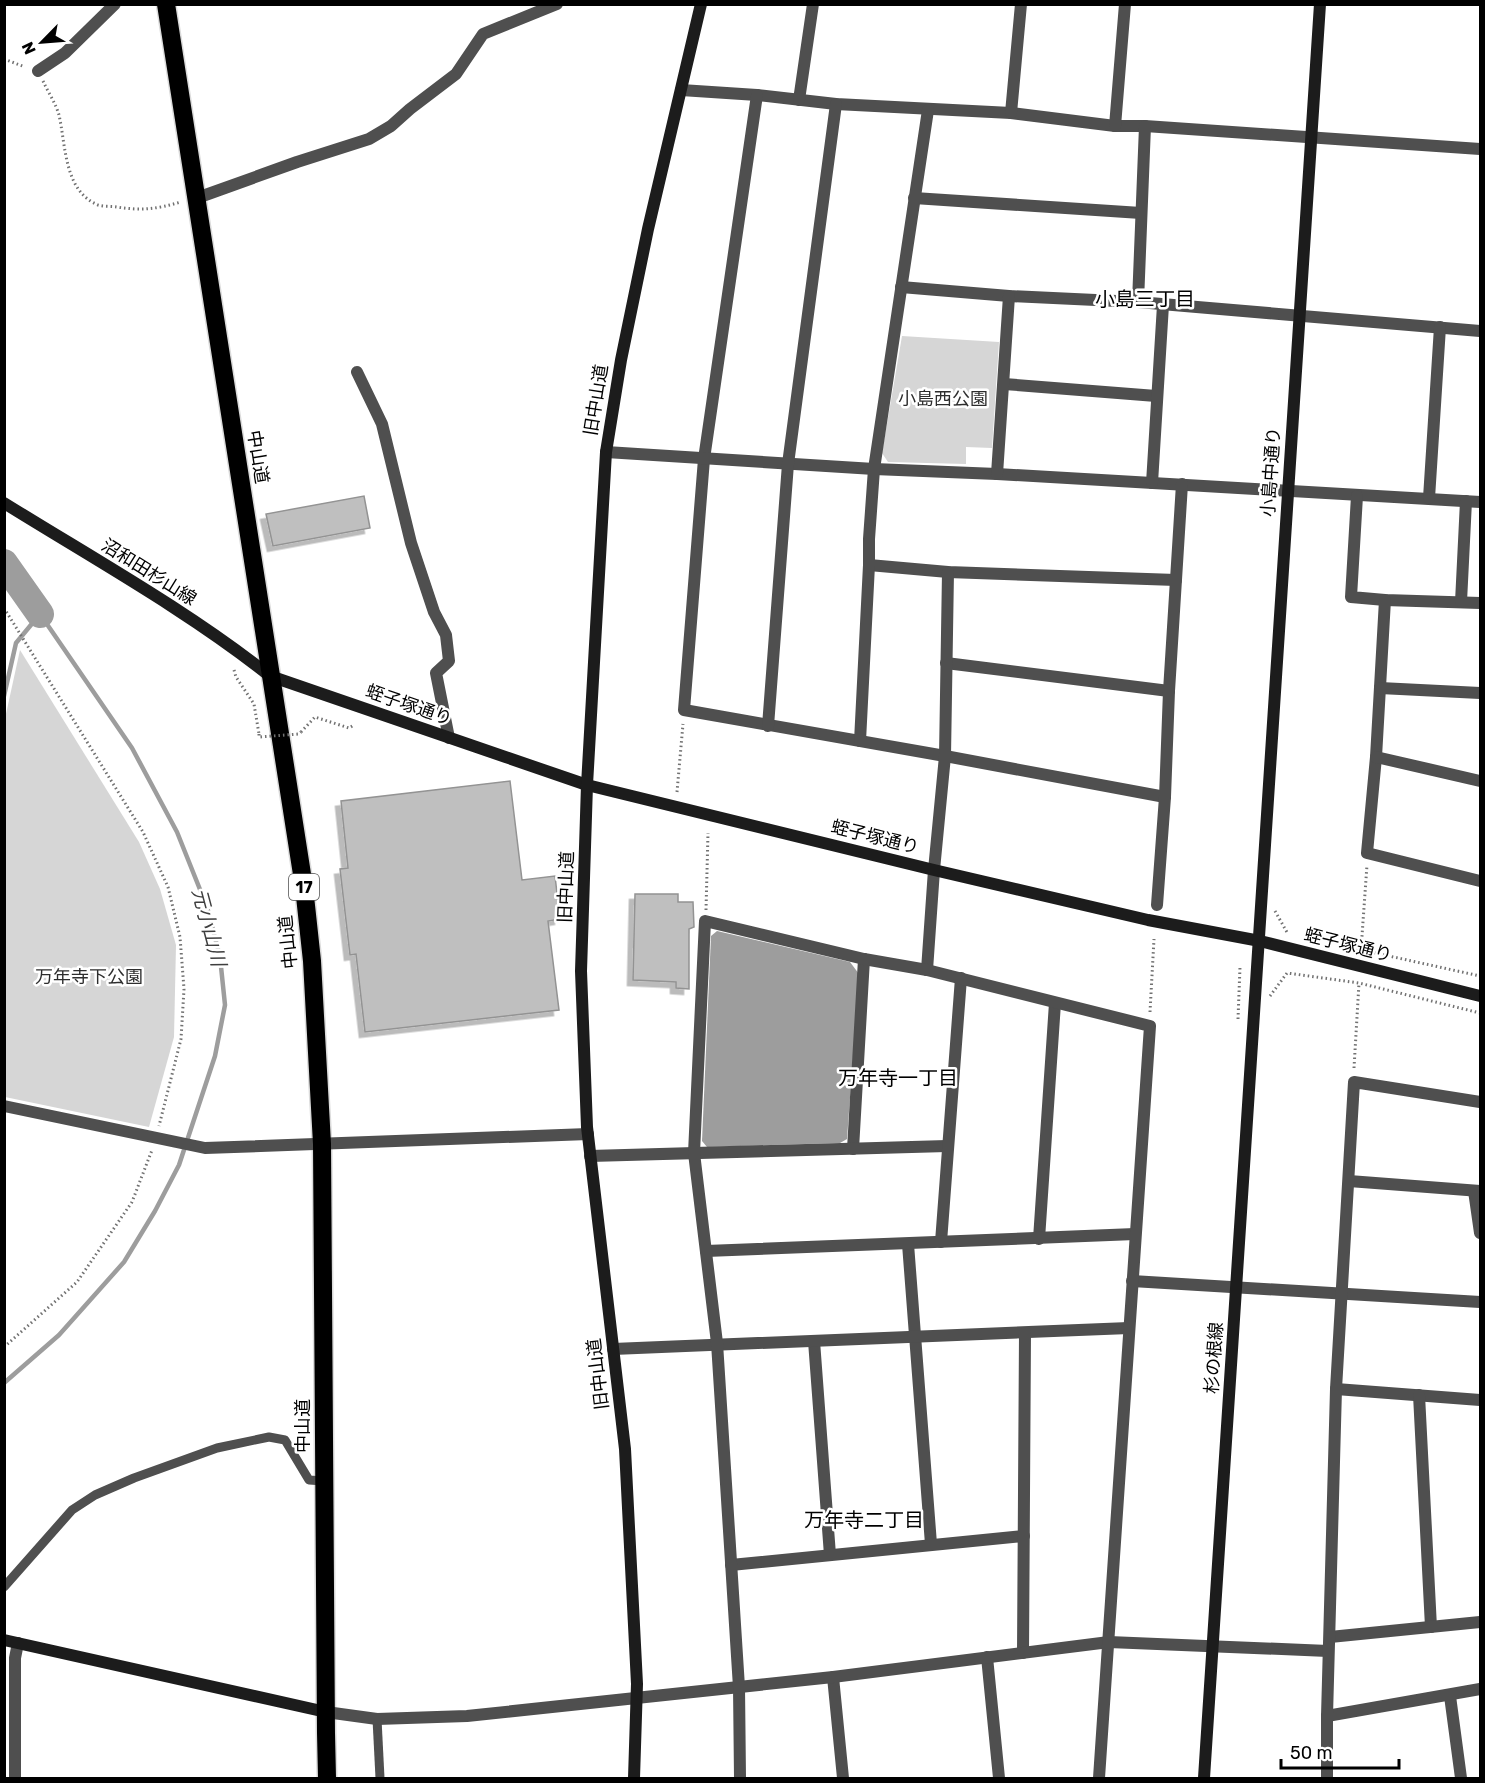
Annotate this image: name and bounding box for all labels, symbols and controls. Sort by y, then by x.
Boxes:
north arrow [12,12,72,72]
text: N [18,39,40,57]
district label: 小島三丁目 [1095,287,1195,311]
street label: 旧中山道 [580,363,612,437]
park label: 小島西公園 [898,388,988,410]
street label: 小島中通り [1257,426,1285,518]
street label: 中山道 [243,429,273,485]
street label: 沼和田杉山線 [97,534,201,610]
street label: 蛭子塚通り [363,680,455,730]
street label: 蛭子塚通り [829,815,921,859]
street label: 旧中山道 [554,851,578,923]
road number: 17 [289,874,319,900]
water label: 元小山川 [187,885,231,971]
street label: 中山道 [274,914,302,970]
street label: 蛭子塚通り [1302,923,1394,967]
park label: 万年寺下公園 [35,966,143,988]
district label: 万年寺一丁目 [838,1066,958,1090]
street label: 杉の根線 [1201,1321,1227,1395]
street label: 旧中山道 [583,1337,613,1411]
street label: 中山道 [292,1399,314,1453]
district label: 万年寺二丁目 [804,1508,924,1532]
scale bar [1281,1732,1400,1770]
text: 50 m [1290,1742,1333,1764]

